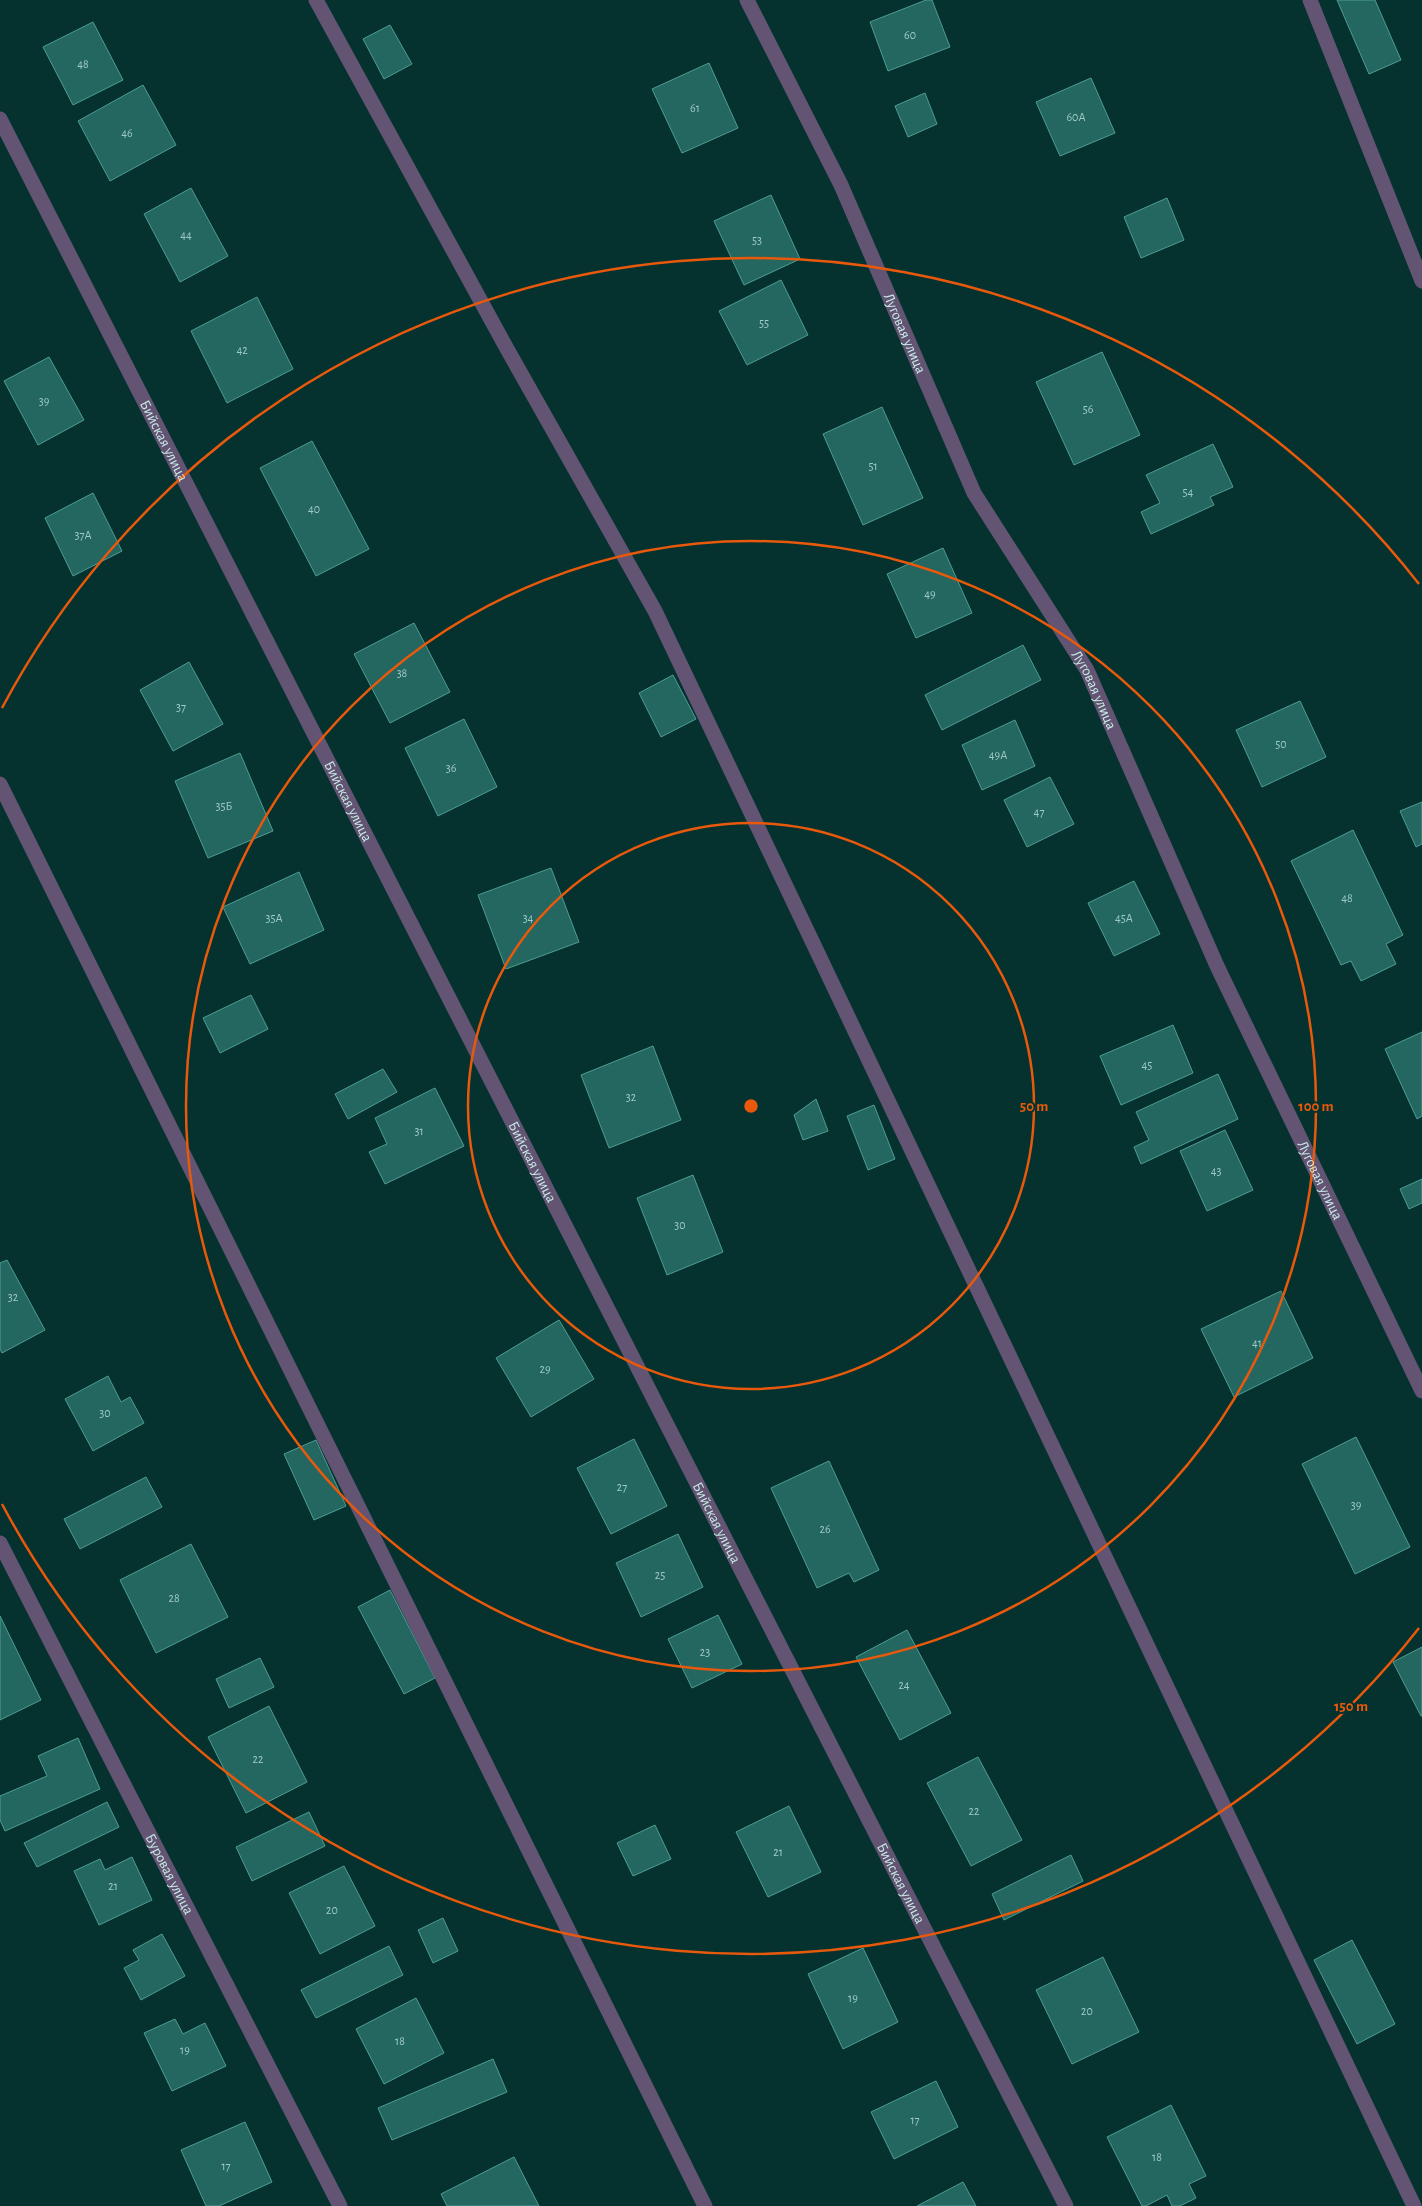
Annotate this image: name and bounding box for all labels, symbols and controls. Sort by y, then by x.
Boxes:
house number: 60 [904,29,916,41]
house number: 48 [77,58,89,70]
house number: 61 [690,102,700,114]
house number: 60А [1066,111,1086,123]
house number: 46 [121,127,133,139]
house number: 44 [180,229,192,241]
house number: 53 [752,234,762,246]
street label: Луговая улица [881,291,929,376]
house number: 55 [759,317,769,329]
house number: 42 [236,344,248,356]
house number: 39 [39,395,50,407]
street label: Бийская улица [137,398,191,484]
house number: 56 [1083,403,1094,415]
house number: 51 [868,460,878,472]
house number: 54 [1183,486,1194,498]
house number: 40 [308,503,320,515]
house number: 37А [74,529,92,541]
house number: 49 [924,588,936,600]
street label: Луговая улица [1068,648,1119,732]
house number: 38 [397,667,408,679]
house number: 37 [176,701,186,713]
house number: 50 [1275,738,1287,750]
house number: 49А [989,749,1007,761]
street label: Бийская улица [321,759,375,844]
house number: 36 [446,762,457,774]
house number: 35Б [216,800,233,812]
house number: 47 [1034,806,1044,818]
house number: 48 [1341,892,1353,904]
house number: 35А [265,912,283,924]
house number: 34 [523,912,534,924]
house number: 45А [1115,912,1133,924]
house number: 45 [1142,1059,1152,1071]
house number: 32 [626,1091,637,1103]
centre of rings [742,1097,760,1115]
text: 50 m [1020,1099,1048,1114]
text: 100 m [1298,1099,1334,1114]
street label: Бийская улица [505,1119,559,1205]
house number: 31 [414,1125,424,1137]
street label: Луговая улица [1294,1138,1345,1222]
house number: 43 [1211,1165,1221,1177]
house number: 30 [674,1219,686,1231]
house number: 32 [8,1291,19,1303]
house number: 41 [1252,1337,1262,1349]
house number: 29 [539,1363,551,1375]
house number: 30 [99,1407,111,1419]
street label: Бийская улица [690,1480,743,1566]
house number: 27 [617,1481,627,1493]
house number: 39 [1351,1499,1362,1511]
house number: 26 [819,1523,831,1535]
house number: 25 [655,1569,665,1581]
house number: 28 [168,1592,180,1604]
house number: 23 [700,1646,710,1658]
house number: 24 [898,1679,910,1691]
text: 150 m [1334,1699,1368,1714]
house number: 22 [253,1753,264,1765]
house number: 22 [969,1805,980,1817]
street label: Буровая улица [142,1831,196,1917]
street label: Бийская улица [874,1841,928,1926]
house number: 21 [773,1846,783,1858]
house number: 21 [108,1880,118,1892]
house number: 20 [326,1904,338,1916]
house number: 19 [848,1992,858,2004]
house number: 20 [1081,2005,1093,2017]
house number: 18 [395,2035,405,2047]
house number: 19 [180,2044,190,2056]
house number: 17 [910,2114,920,2126]
house number: 18 [1152,2151,1162,2163]
house number: 17 [221,2160,231,2172]

